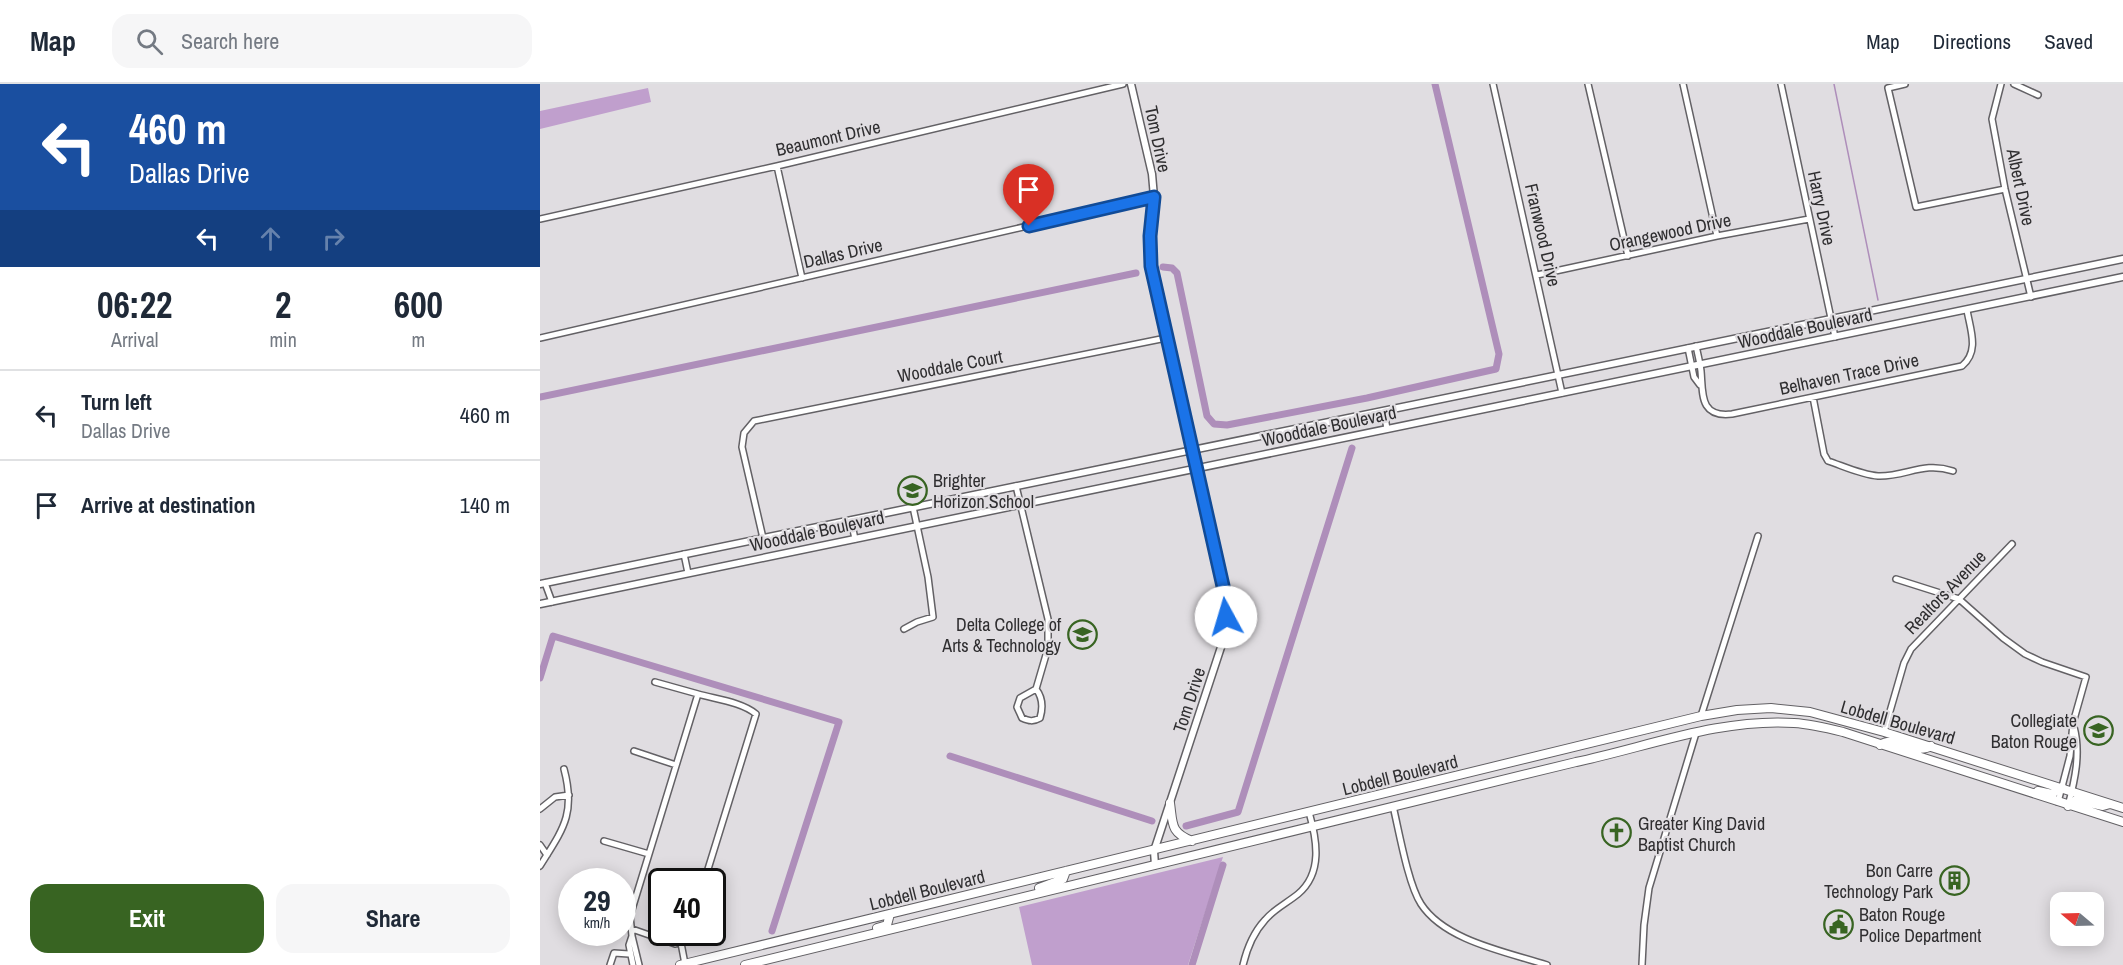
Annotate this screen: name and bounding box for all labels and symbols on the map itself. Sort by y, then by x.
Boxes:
street label: Tom Drive [1139,104,1177,174]
street label: Beaumont Drive [773,114,883,162]
street label: Albert Drive [2000,145,2041,228]
pin [1003,164,1054,226]
street label: Harry Drive [1802,168,1842,248]
street label: Franwood Drive [1519,181,1567,289]
street label: Orangewood Drive [1607,207,1733,257]
street label: Dallas Drive [801,232,885,274]
street label: Wooddale Boulevard [1736,302,1874,354]
street label: Wooddale Court [895,344,1005,388]
street label: Belhaven Trace Drive [1777,347,1921,401]
street label: Wooddale Boulevard [1260,400,1398,452]
place label: Brighter Horizon School [933,468,1034,514]
school or university icon: Brighter Horizon School [896,474,928,506]
street label: Wooddale Boulevard [748,505,886,557]
street label: Realtors Avenue [1898,544,1992,640]
position arrow [1194,585,1258,649]
place label: Delta College of Arts & Technology [941,612,1062,658]
school or university icon: Delta College of Arts & Technology [1066,618,1098,650]
street label: Tom Drive [1167,664,1211,736]
street label: Lobdell Boulevard [1838,694,1958,750]
place label: Collegiate Baton Rouge [1991,708,2077,754]
school or university icon: Collegiate Baton Rouge [2082,714,2114,746]
street label: Lobdell Boulevard [1340,749,1460,801]
place label: Greater King David Baptist Church [1638,811,1765,857]
church icon: Greater King David Baptist Church [1601,817,1633,849]
place label: Bon Carre Technology Park [1824,858,1934,904]
street label: Lobdell Boulevard [867,864,987,916]
building icon: Bon Carre Technology Park [1938,864,1970,896]
speed limit sign: 40 [648,868,726,946]
north arrow [2050,892,2104,946]
place label: Baton Rouge Police Department [1859,902,1981,948]
public building icon: Baton Rouge Police Department [1822,908,1854,940]

